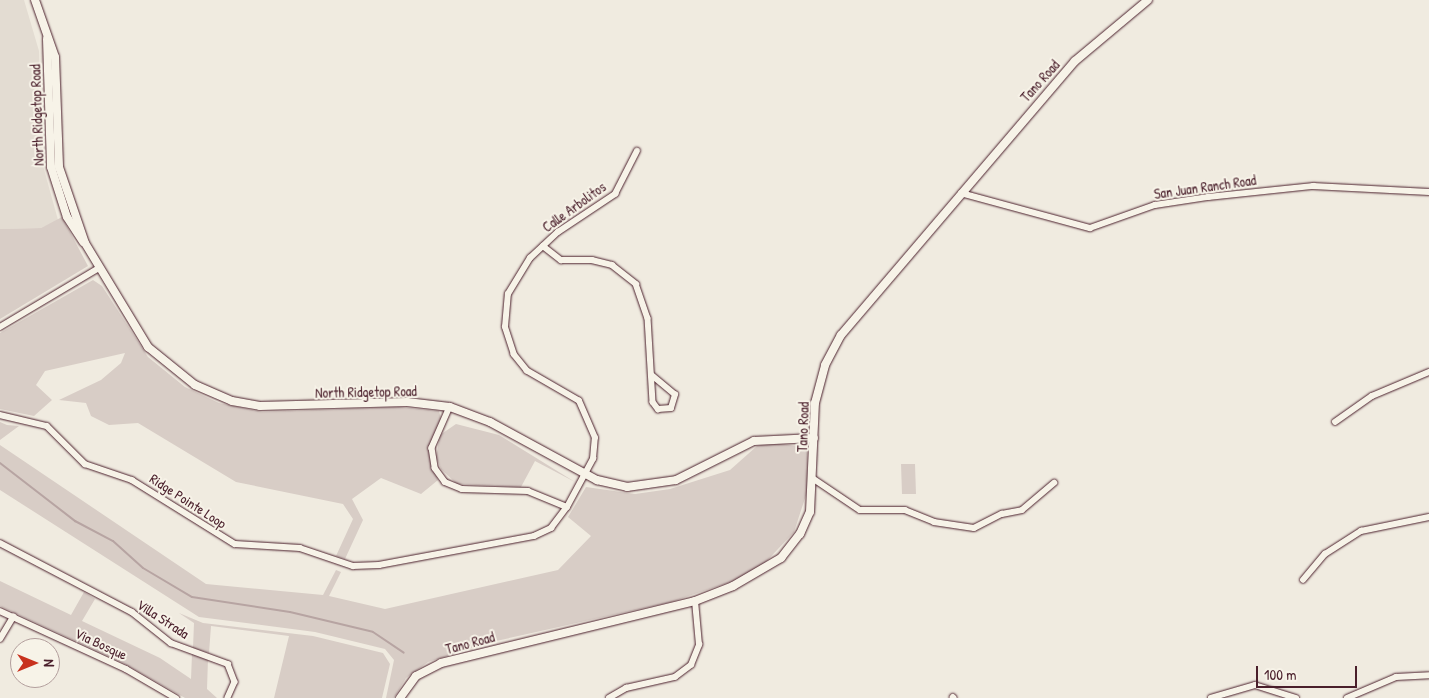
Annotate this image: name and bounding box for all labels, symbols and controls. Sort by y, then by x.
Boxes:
street label: Tano Road [1017,57,1063,105]
street label: North Ridgetop Road [27,64,47,166]
street label: San Juan Ranch Road [1153,172,1257,202]
street label: Calle Arbolitos [539,178,609,236]
street label: North Ridgetop Road [315,383,417,401]
street label: Tano Road [794,402,812,452]
street label: Ridge Pointe Loop [147,470,229,532]
street label: Villa Strada [134,596,192,642]
street label: Via Bosque [72,625,130,663]
street label: Tano Road [444,628,496,658]
north arrow [10,638,60,688]
scale bar [1259,656,1360,688]
text: N [40,659,59,667]
text: 100 m [1264,664,1297,685]

